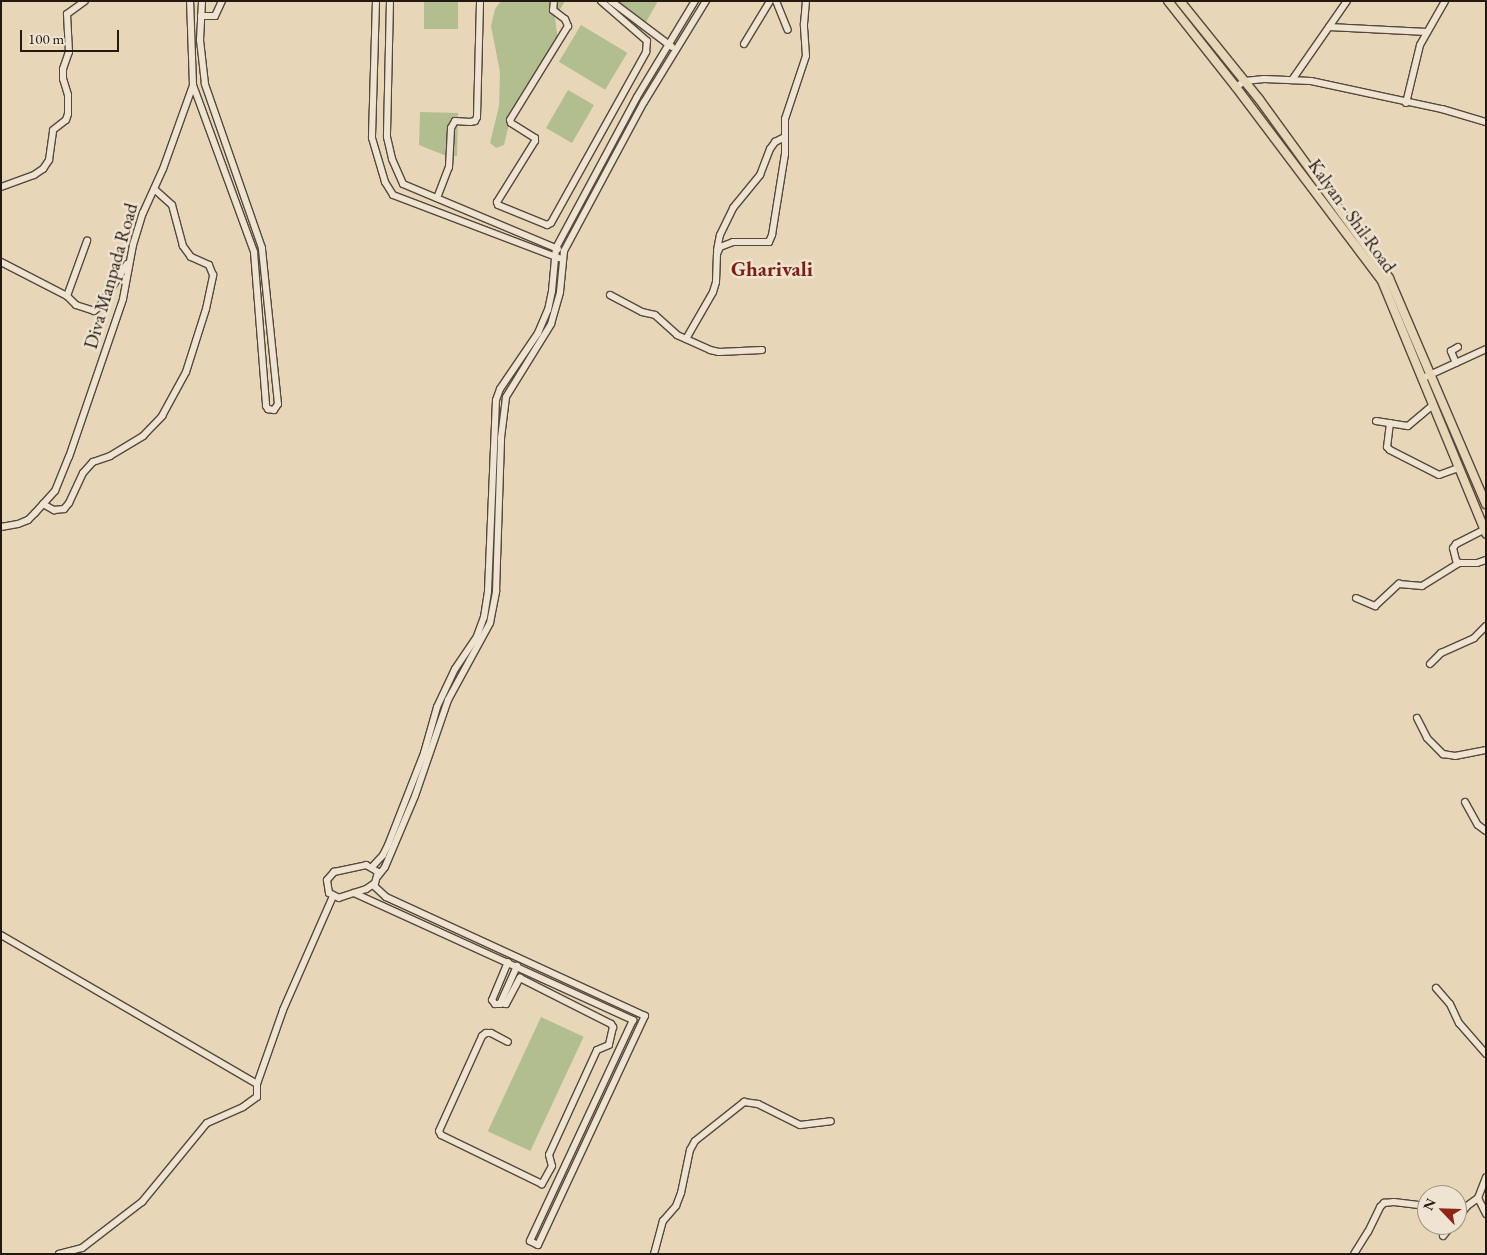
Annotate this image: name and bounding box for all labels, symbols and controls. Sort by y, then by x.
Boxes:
scale bar [22,20,121,52]
text: 100 m [28,29,64,48]
street label: Kalyan - Shil Road [1303,155,1401,277]
street label: Diva Manpada Road [79,200,143,352]
district label: Gharivali [731,256,813,282]
north arrow [1417,1185,1467,1235]
text: N [1419,1195,1440,1213]

